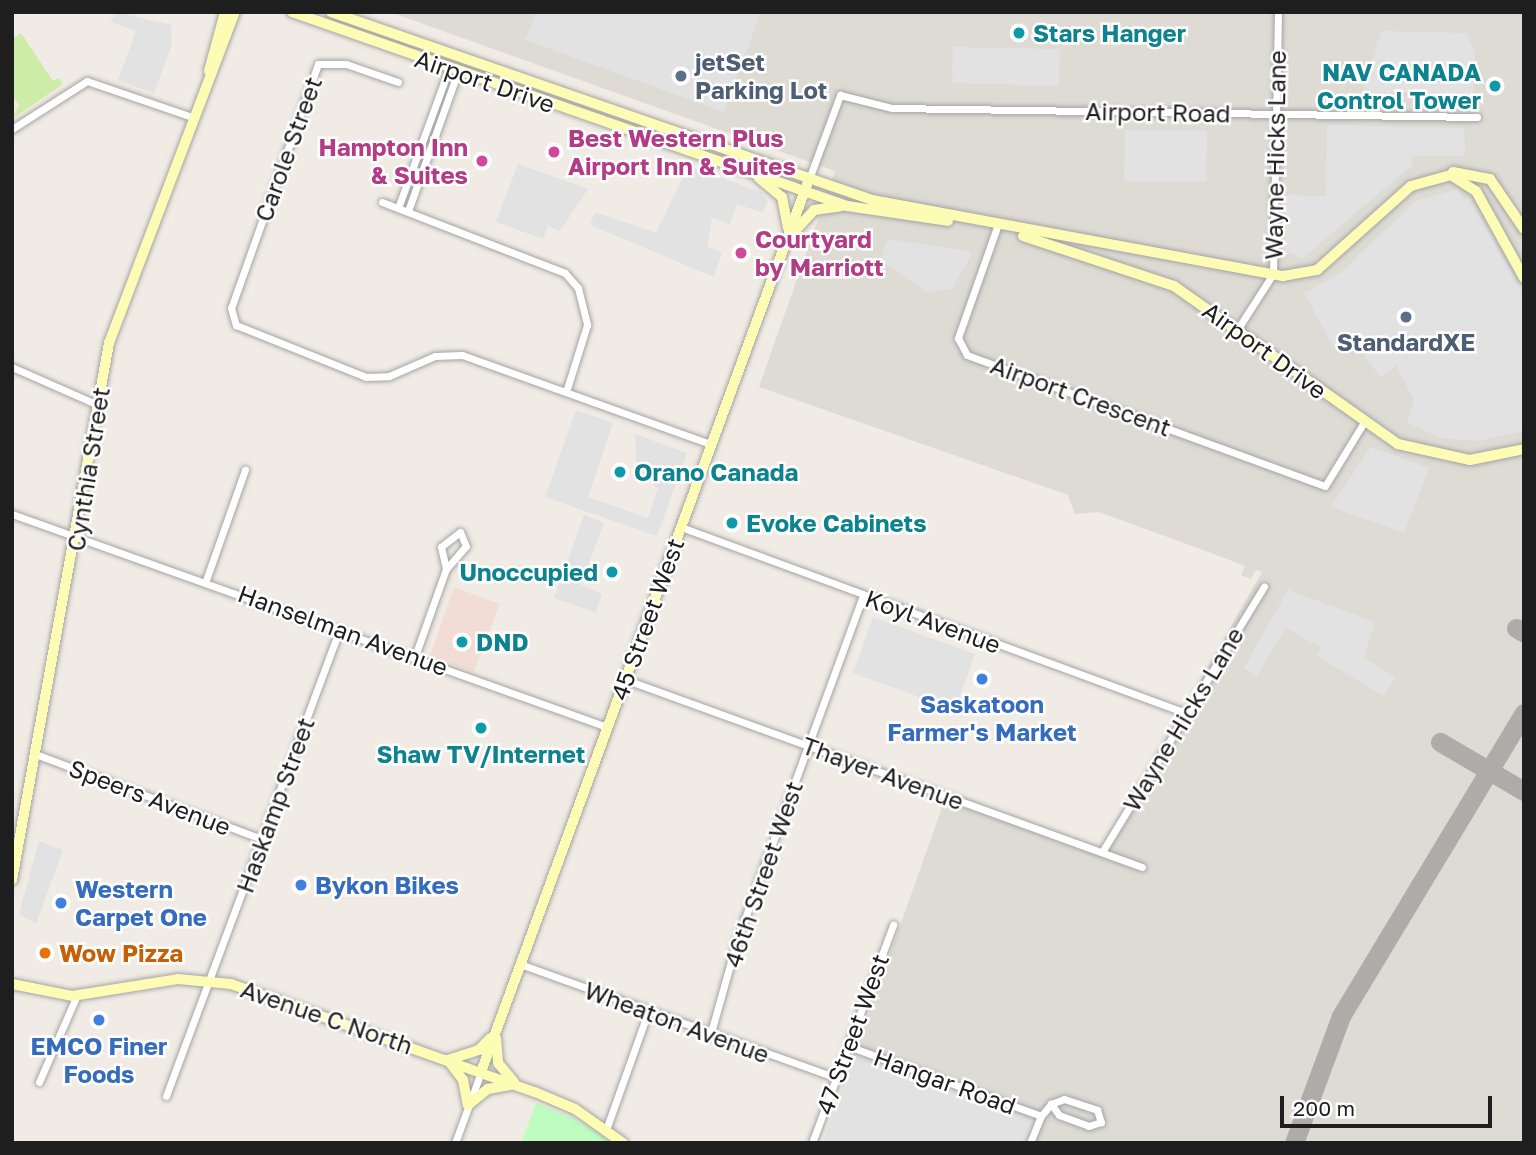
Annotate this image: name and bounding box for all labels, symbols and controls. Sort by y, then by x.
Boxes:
place label: Stars Hanger [1033,19,1186,47]
marker: Stars Hanger [1011,25,1027,41]
street label: Airport Drive [411,44,559,118]
place label: jetSet Parking Lot [695,48,827,104]
street label: Wayne Hicks Lane [1259,50,1291,260]
place label: NAV CANADA Control Tower [1317,58,1481,114]
marker: jetSet Parking Lot [673,68,689,84]
street label: Carole Street [249,73,327,225]
marker: NAV CANADA Control Tower [1487,78,1503,94]
street label: Airport Road [1085,96,1231,128]
place label: Best Western Plus Airport Inn & Suites [568,124,796,180]
place label: Hampton Inn & Suites [318,133,468,189]
marker: Best Western Plus Airport Inn & Suites [546,144,562,160]
marker: Hampton Inn & Suites [474,153,490,169]
place label: Courtyard by Marriott [755,225,884,281]
marker: Courtyard by Marriott [733,245,749,261]
street label: Airport Drive [1198,295,1332,405]
marker: StandardXE [1398,309,1414,325]
place label: StandardXE [1337,328,1475,356]
street label: Airport Crescent [987,350,1175,442]
street label: Cynthia Street [61,385,115,553]
place label: Orano Canada [634,458,798,486]
marker: Orano Canada [612,464,628,480]
place label: Evoke Cabinets [746,509,927,537]
marker: Evoke Cabinets [724,515,740,531]
street label: 45 Street West [604,534,690,704]
place label: Unoccupied [459,558,598,586]
marker: Unoccupied [604,564,620,580]
street label: Hanselman Avenue [234,579,452,681]
street label: Koyl Avenue [861,583,1005,659]
street label: Wayne Hicks Lane [1117,622,1249,816]
place label: DND [476,628,529,656]
marker: DND [454,634,470,650]
marker: Saskatoon Farmer's Market [974,671,990,687]
place label: Saskatoon Farmer's Market [887,690,1077,746]
street label: Haskamp Street [230,713,320,897]
marker: Shaw TV/Internet [473,720,489,736]
street label: Thayer Avenue [798,730,968,816]
place label: Shaw TV/Internet [377,740,585,768]
street label: Speers Avenue [65,753,235,841]
street label: 46th Street West [718,777,808,971]
place label: Bykon Bikes [315,871,459,899]
place label: Western Carpet One [75,875,207,931]
marker: Bykon Bikes [293,877,309,893]
marker: Western Carpet One [53,895,69,911]
place label: Wow Pizza [59,939,183,967]
marker: Wow Pizza [37,945,53,961]
street label: 47 Street West [810,950,894,1118]
street label: Avenue C North [237,974,417,1060]
street label: Wheaton Avenue [581,975,773,1069]
marker: EMCO Finer Foods [91,1012,107,1028]
place label: EMCO Finer Foods [31,1032,167,1088]
street label: Hangar Road [870,1042,1020,1120]
scale bar [1284,1082,1496,1126]
text: 200 m [1293,1095,1355,1121]

